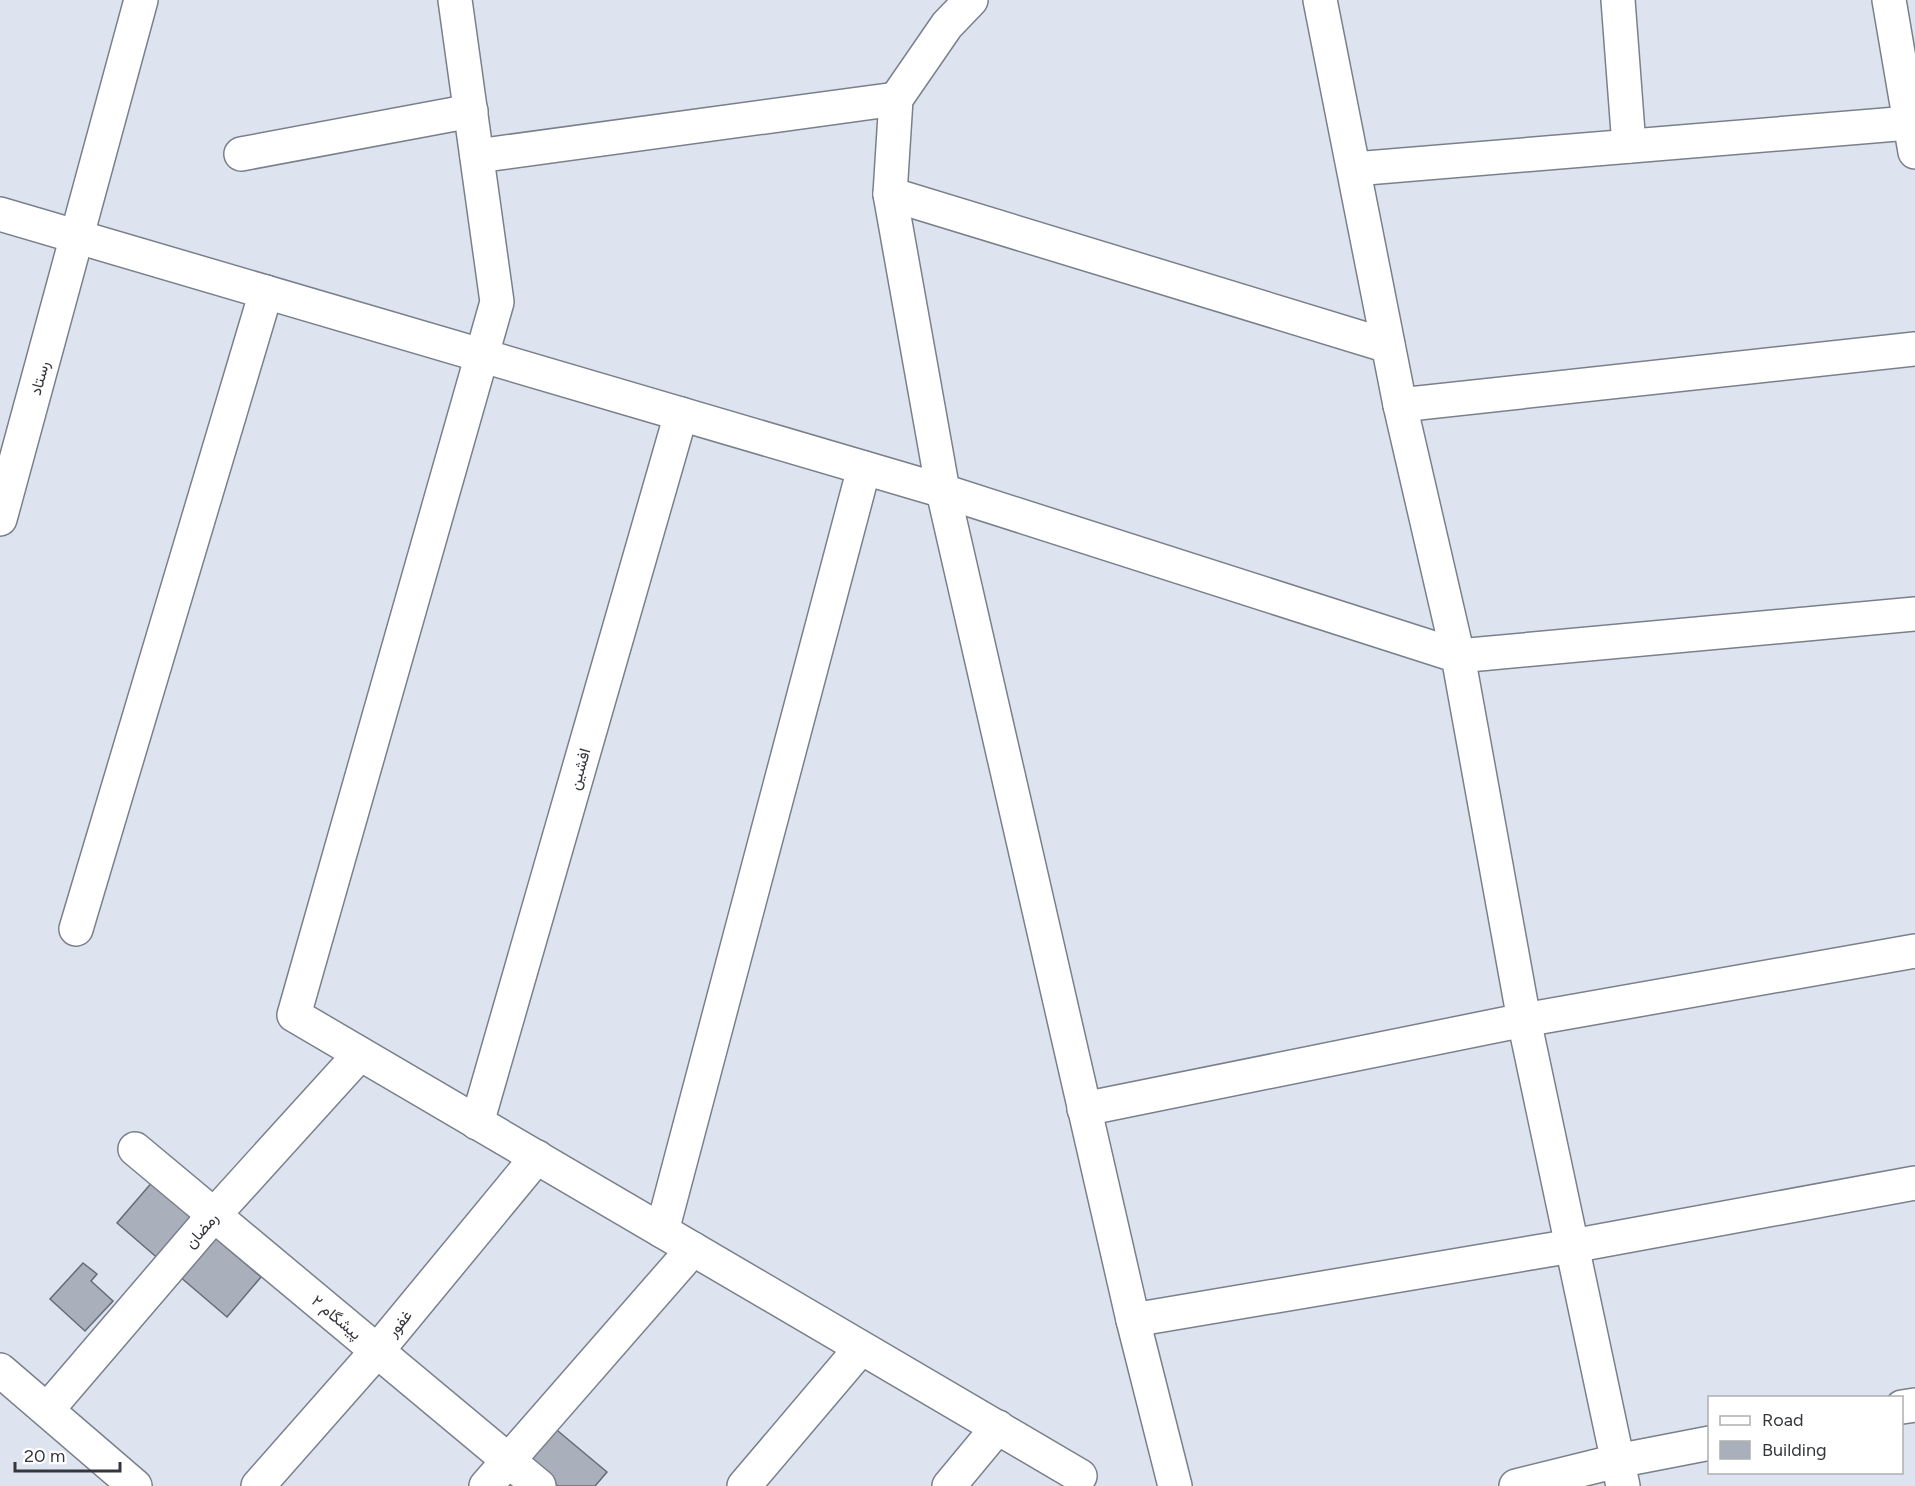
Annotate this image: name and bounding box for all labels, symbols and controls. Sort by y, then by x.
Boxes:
street label: رستاد [26,359,54,398]
street label: افشین [565,746,595,792]
street label: رمضان [181,1208,223,1253]
street label: پیشگام ۲ [307,1291,365,1345]
street label: غفور [382,1306,417,1342]
legend [1708,1396,1903,1474]
text: Road [1762,1409,1803,1431]
scale bar [15,1435,120,1473]
text: Building [1762,1439,1827,1461]
text: 20 m [24,1445,65,1467]

